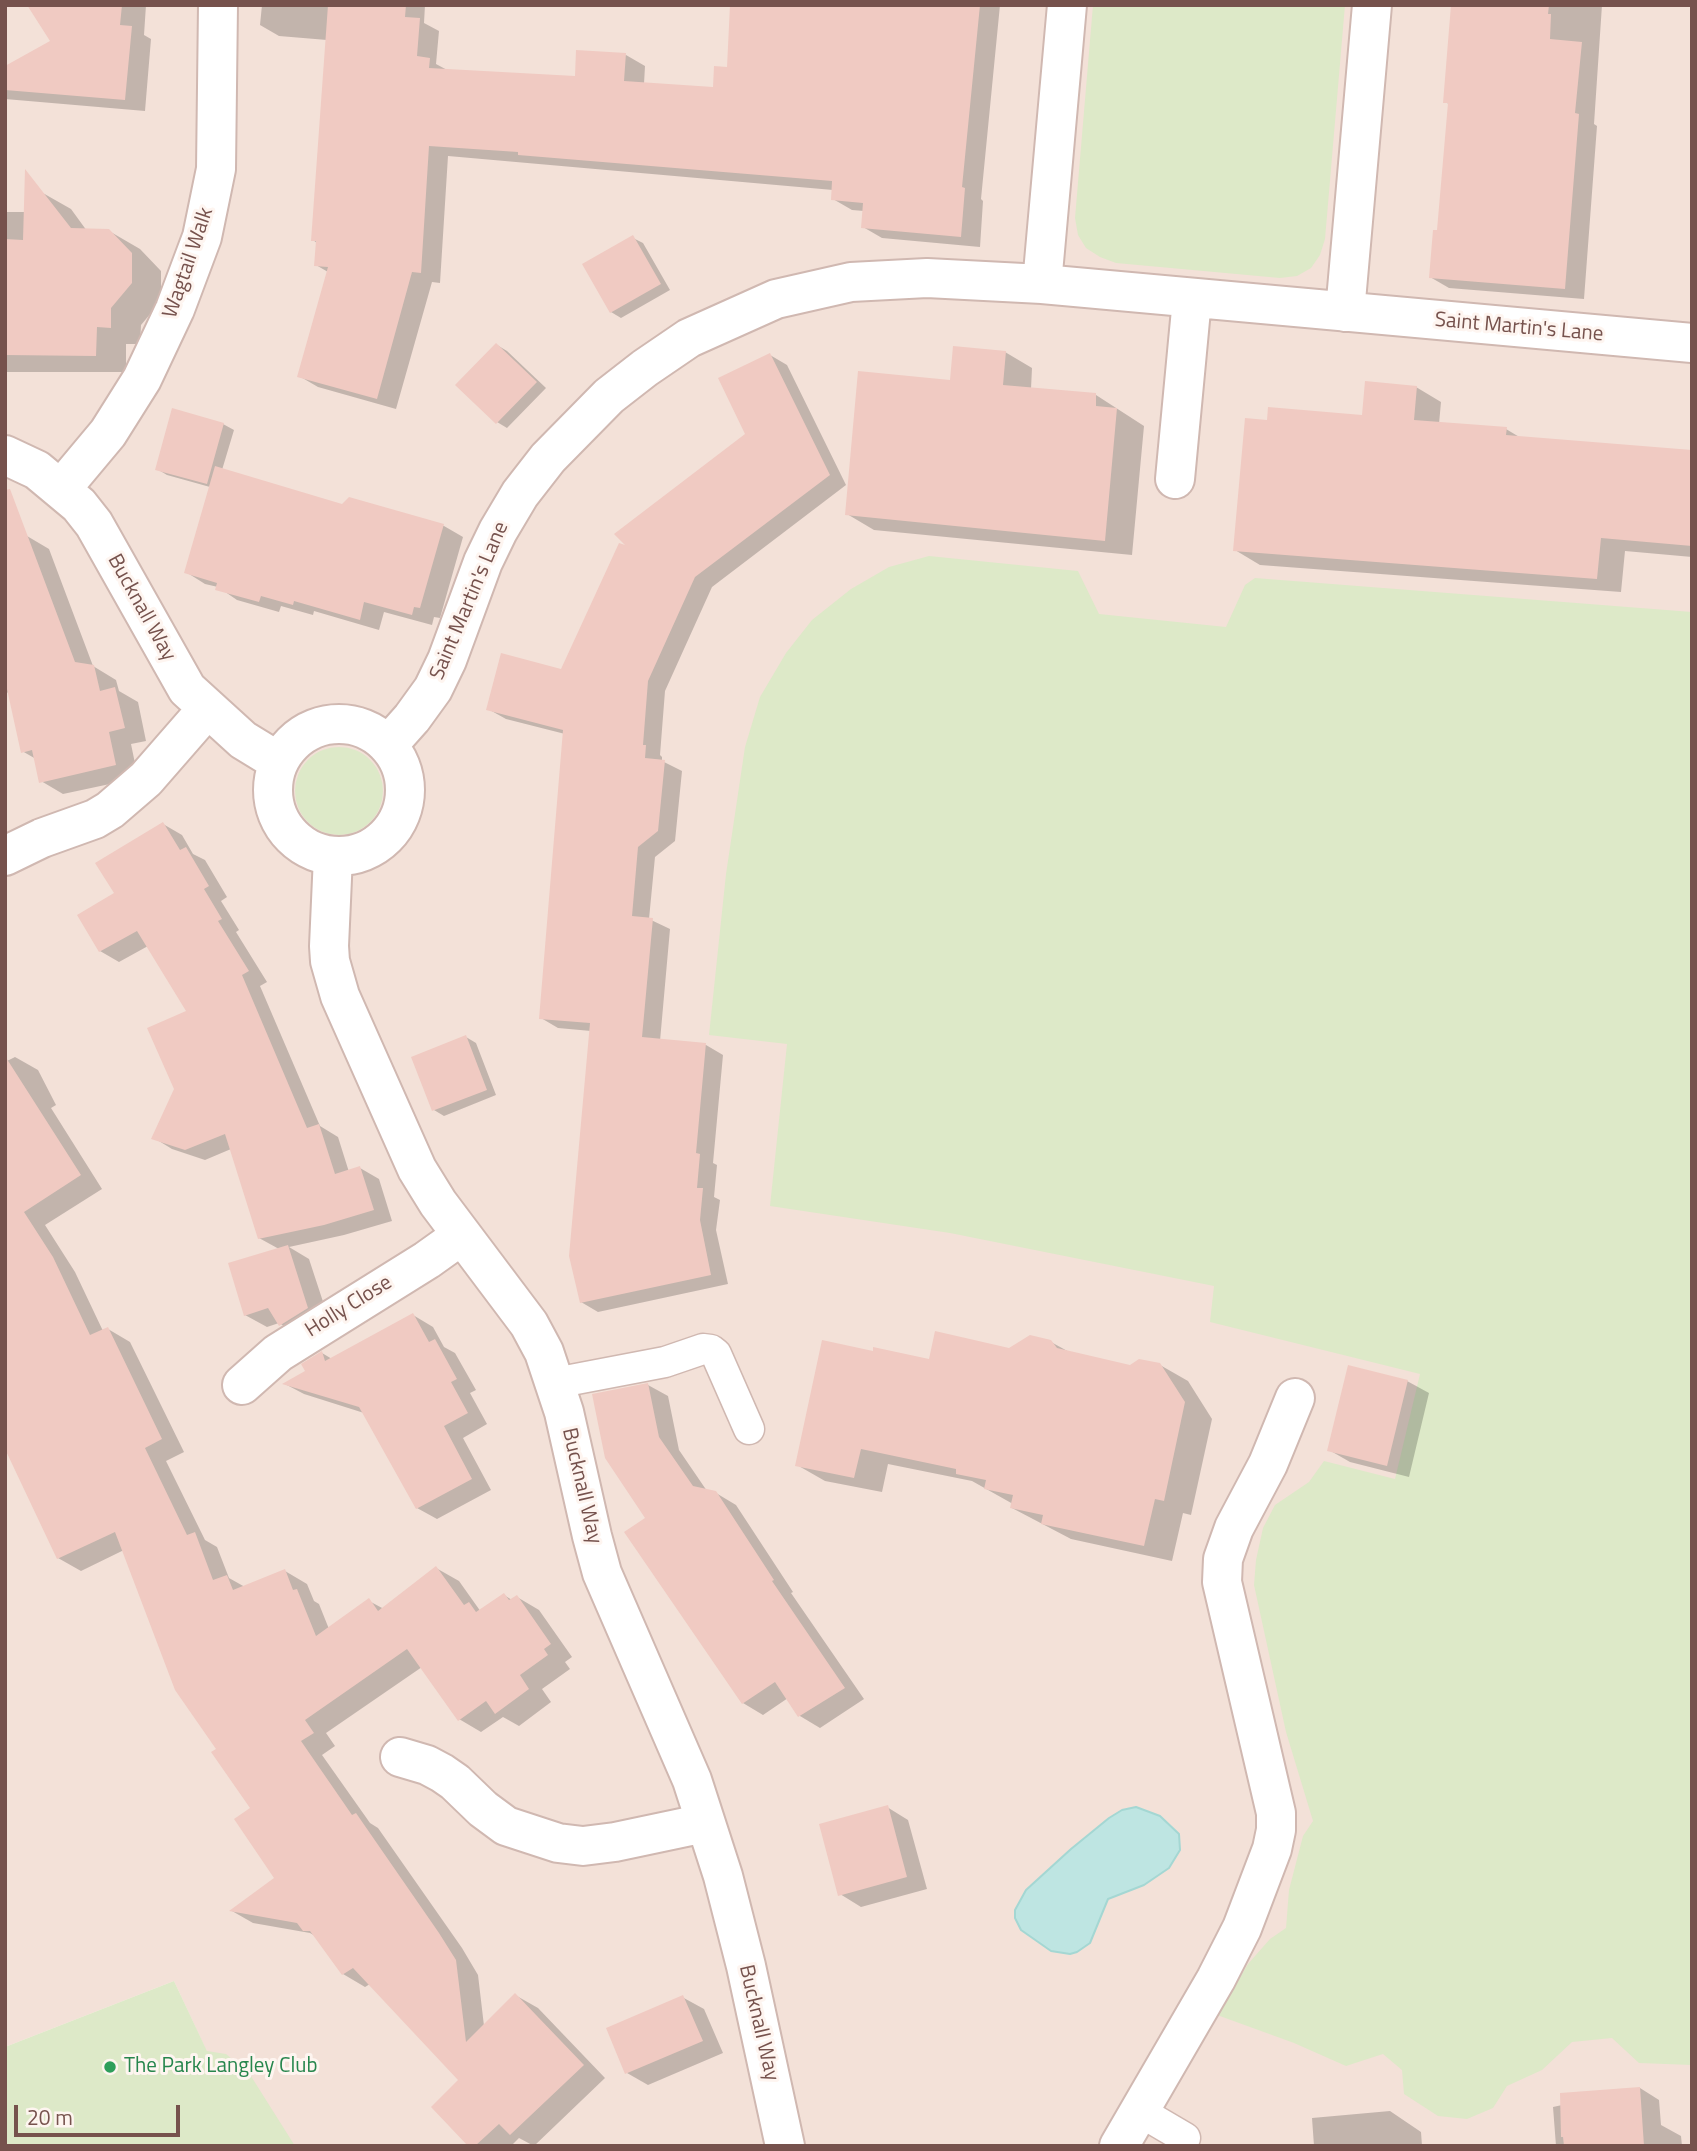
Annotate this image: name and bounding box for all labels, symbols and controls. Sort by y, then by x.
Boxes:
street label: Wagtail Walk [158,204,220,322]
street label: Saint Martin's Lane [1434,308,1604,348]
street label: Saint Martin's Lane [425,518,515,684]
street label: Bucknall Way [101,550,181,666]
street label: Holly Close [301,1271,397,1343]
street label: Bucknall Way [555,1426,607,1546]
street label: Bucknall Way [732,1963,784,2083]
place label: The Park Langley Club [124,2054,318,2080]
marker: The Park Langley Club [102,2059,118,2075]
scale bar [18,2092,184,2136]
text: 20 m [27,2101,73,2133]

